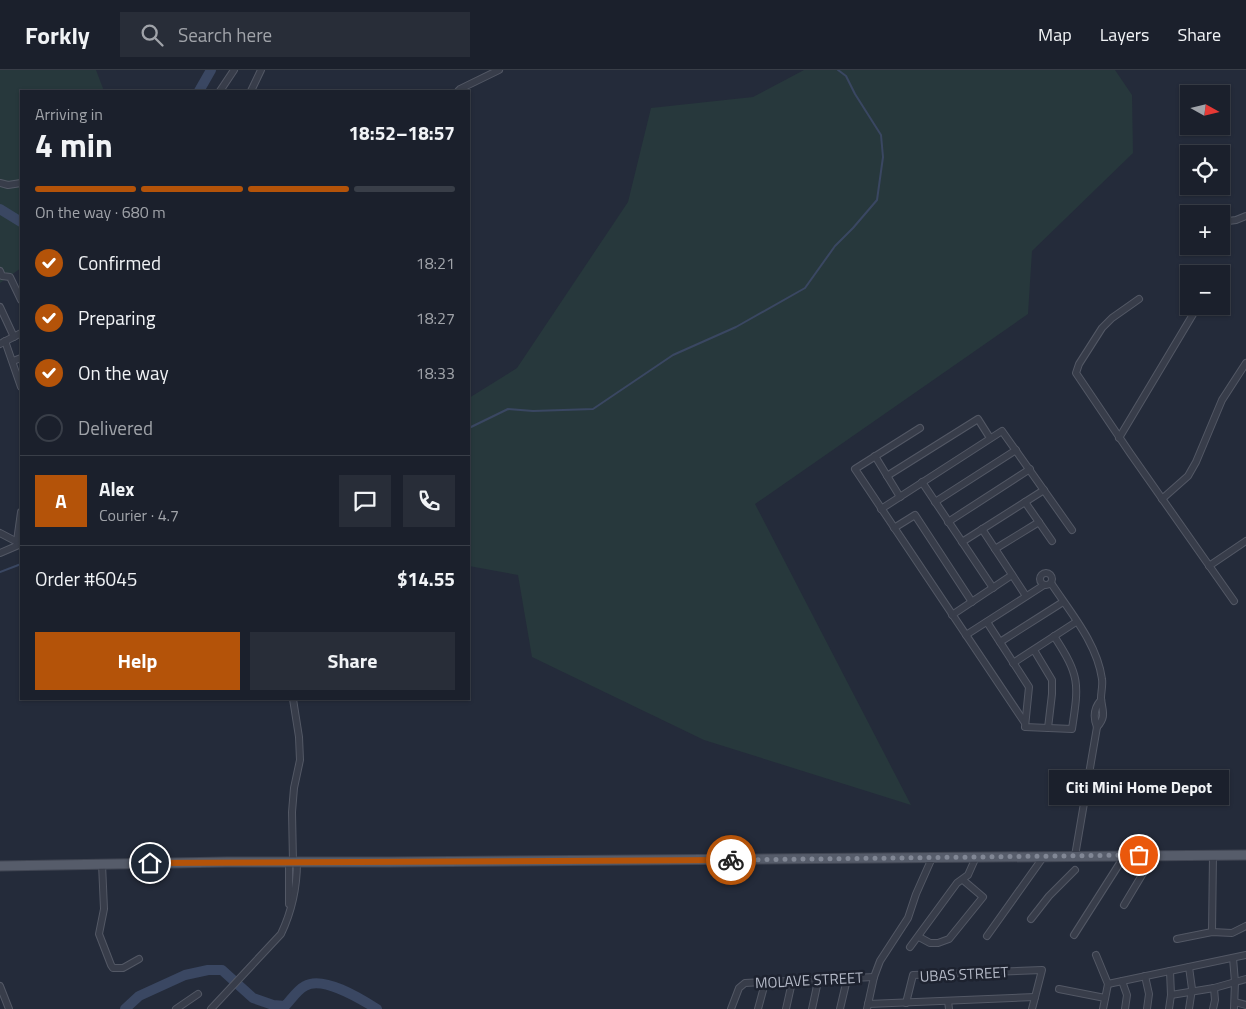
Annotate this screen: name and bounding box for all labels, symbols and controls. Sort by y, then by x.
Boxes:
search box [120,12,470,57]
text: Forkly [25,17,90,53]
text: Search here [178,20,272,49]
icon: search [138,21,166,49]
text: Map [1038,21,1072,48]
text: Layers [1100,21,1149,48]
text: Share [1177,21,1221,48]
north arrow [1180,85,1230,135]
map controls [1180,85,1230,315]
text: Arriving in [35,102,103,126]
text: 18:52–18:57 [348,118,455,147]
text: 4 min [35,121,113,169]
button: locate [1180,145,1230,195]
text: On the way · 680 m [35,200,166,224]
button: + [1180,205,1230,255]
text: Confirmed [78,248,161,277]
icon: check [35,249,63,277]
text: 18:21 [416,251,455,275]
button: − [1180,265,1230,315]
text: Preparing [78,303,155,332]
icon: check [35,304,63,332]
text: 18:27 [416,306,455,330]
text: On the way [78,358,169,387]
icon: check [35,359,63,387]
text: 18:33 [416,361,455,385]
text: Delivered [78,413,153,442]
text: Alex [99,474,134,503]
button: chat [339,475,391,527]
button: phone [403,475,455,527]
text: A [55,486,67,515]
text: Courier · 4.7 [99,503,179,527]
text: Order #6045 [35,564,137,593]
text: $14.55 [397,564,455,593]
button: Help [35,632,240,690]
button: Share [250,632,455,690]
callout: Citi Mini Home Depot [1049,770,1229,805]
text: Citi Mini Home Depot [1066,775,1212,799]
pin [1118,834,1160,876]
courier [706,835,756,885]
icon: bag [1125,841,1153,869]
pin [129,842,171,884]
icon: bike [717,846,745,874]
icon: home [136,849,164,877]
street label: UBAS STREET [919,960,1009,988]
street label: MOLAVE STREET [754,966,864,994]

